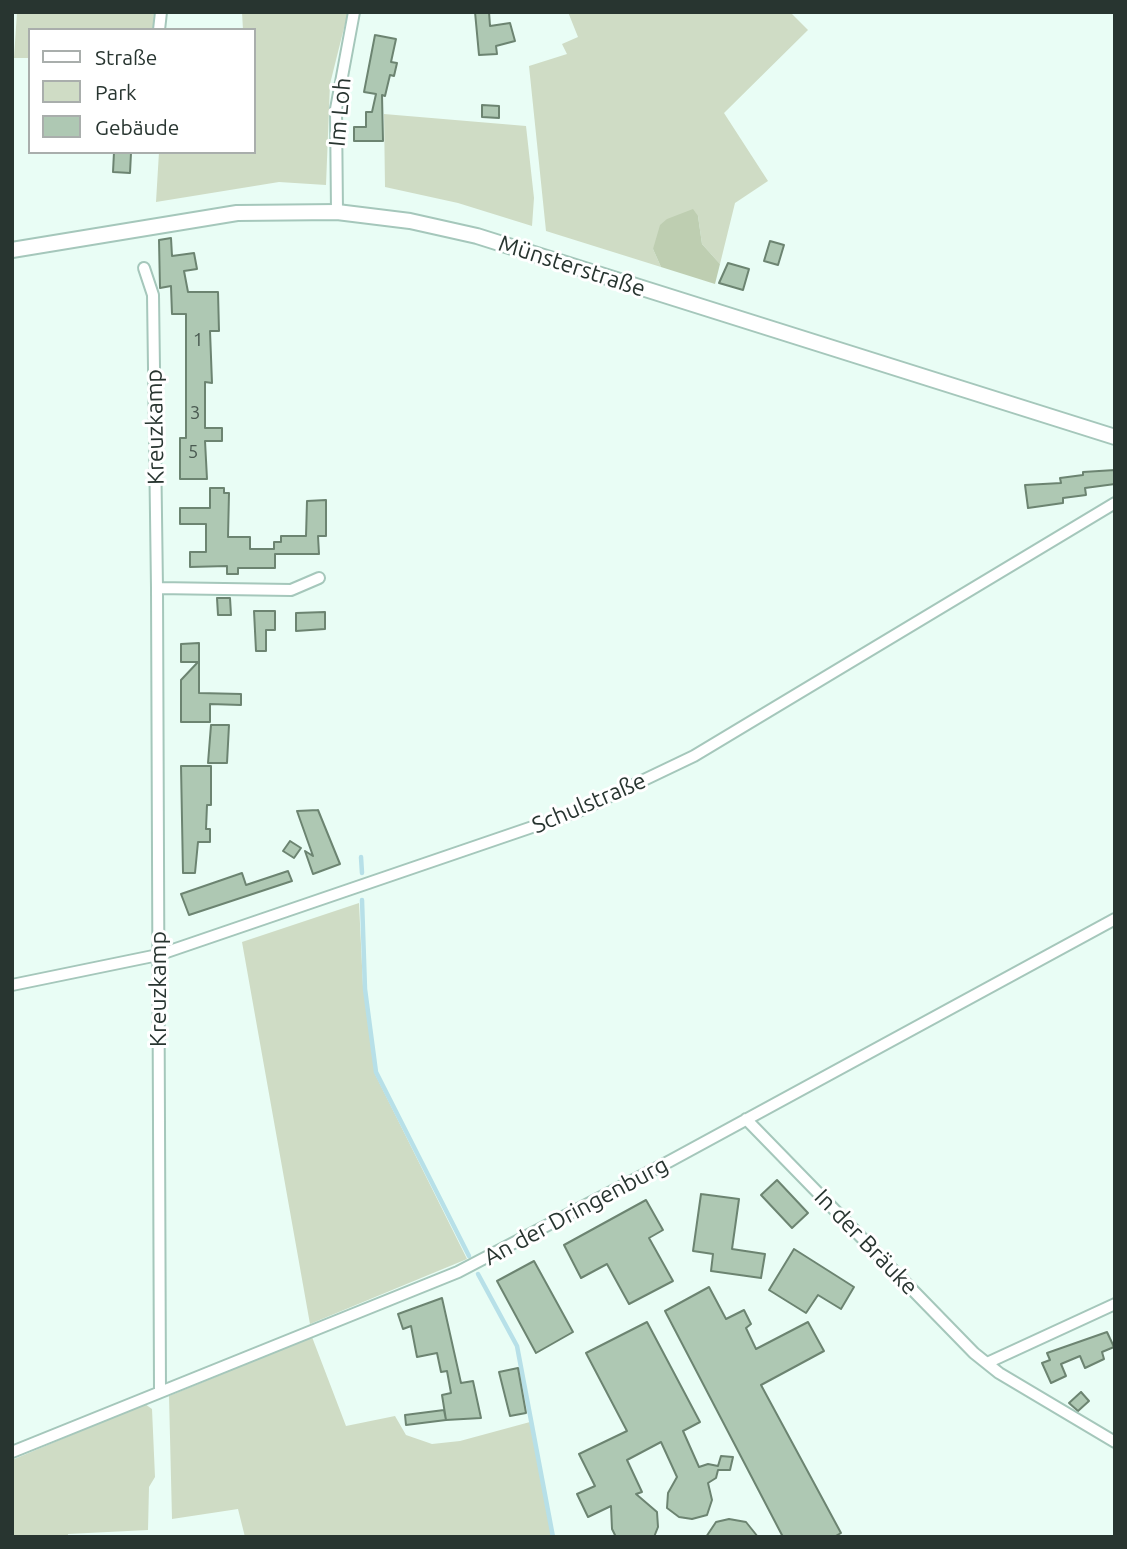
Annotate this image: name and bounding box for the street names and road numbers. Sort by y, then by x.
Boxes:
street label: Im Loh [323,76,357,148]
street label: Münsterstraße [495,229,649,303]
street label: Kreuzkamp [140,369,170,485]
street label: Schulstraße [528,767,650,839]
street label: Kreuzkamp [144,931,172,1047]
street label: An der Dringenburg [479,1151,673,1271]
street label: In der Bräuke [809,1183,923,1301]

